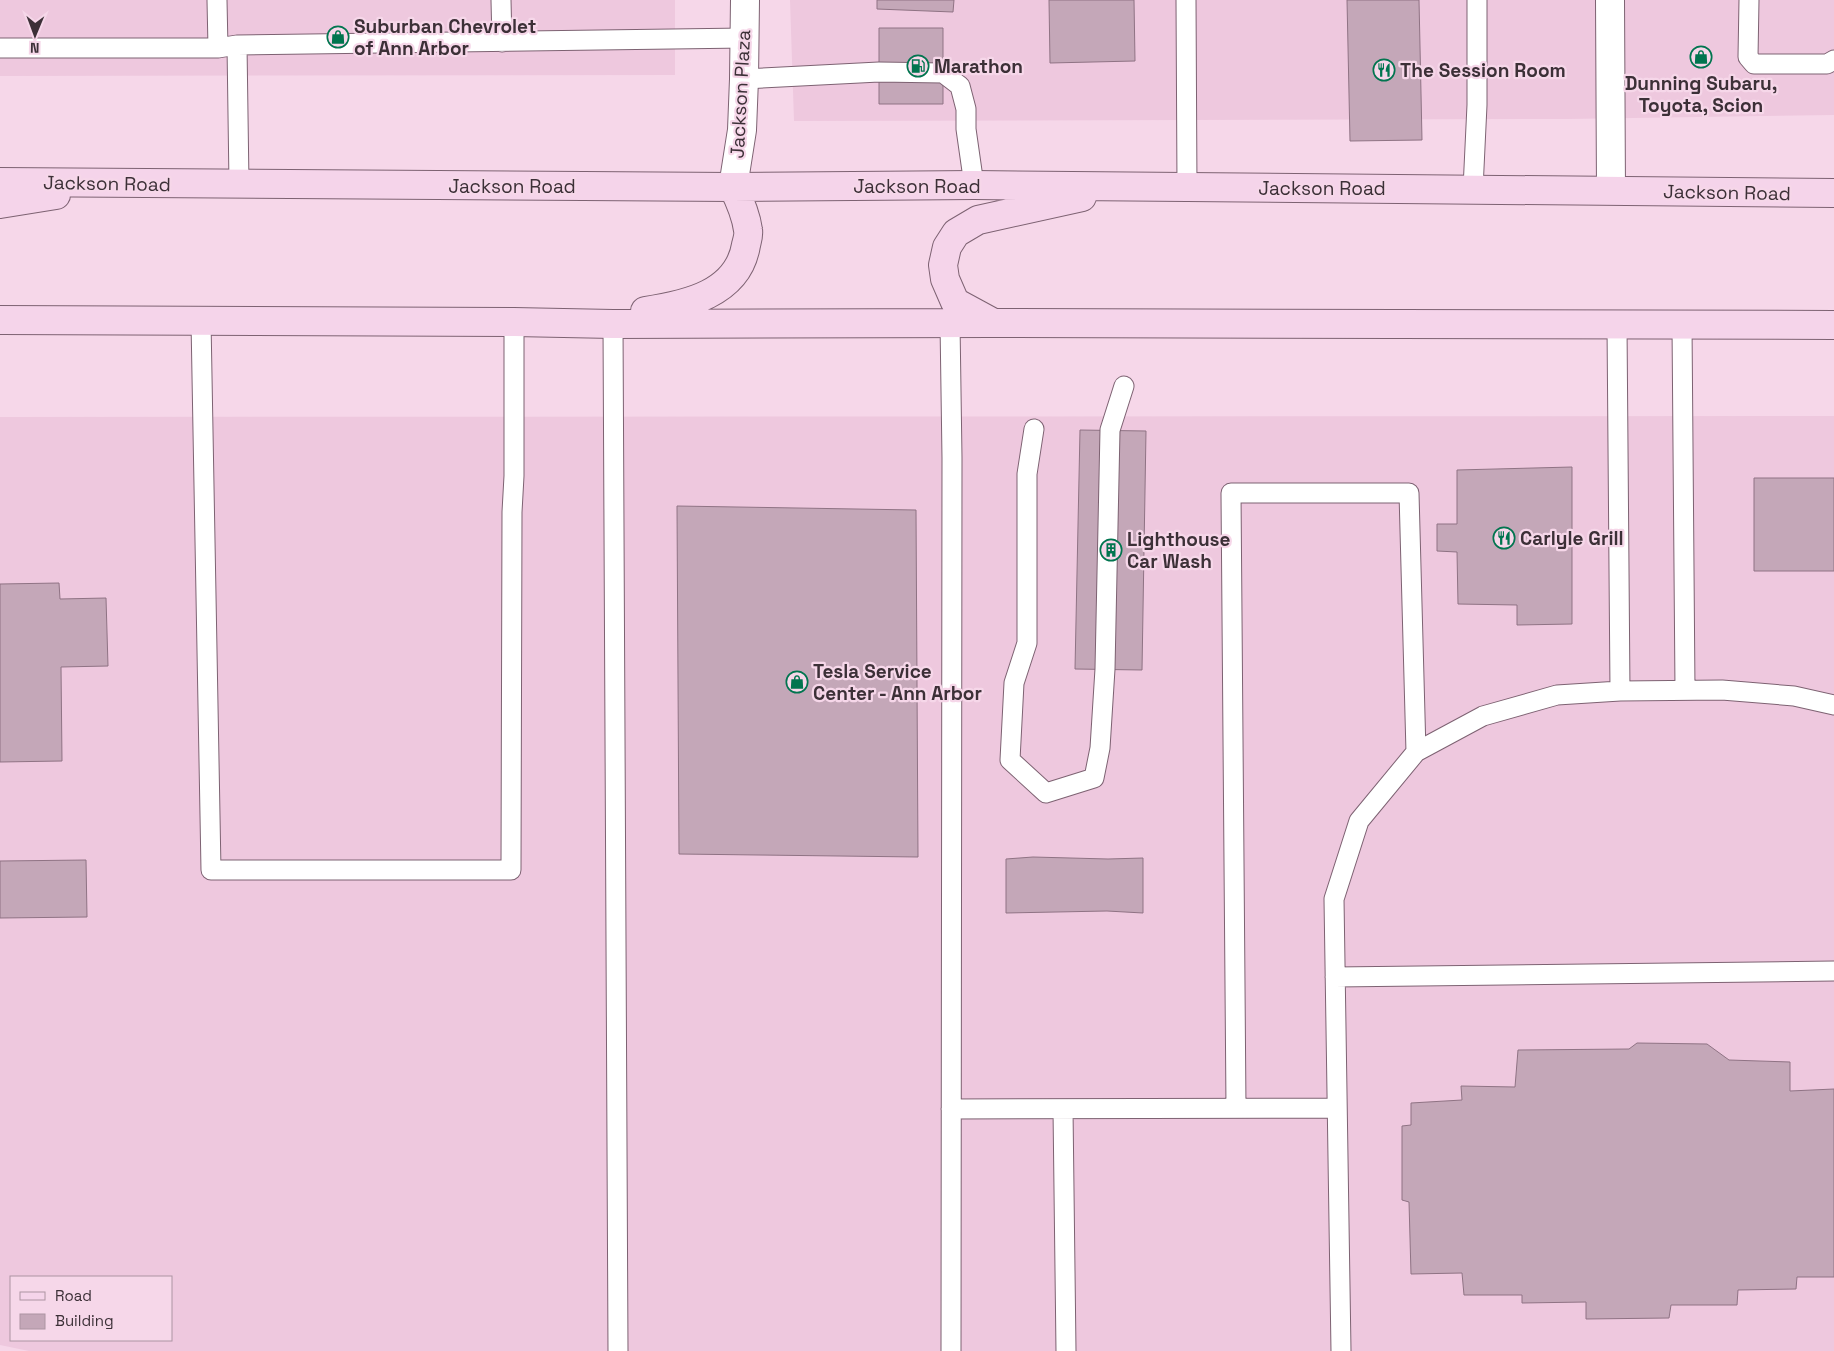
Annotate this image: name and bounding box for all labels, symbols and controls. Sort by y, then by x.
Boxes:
north arrow [10,10,60,60]
place label: Suburban Chevrolet of Ann Arbor [354,14,536,61]
shop icon: Suburban Chevrolet of Ann Arbor [326,25,350,49]
street label: Jackson Plaza [725,29,756,159]
text: N [30,39,40,57]
shop icon: Dunning Subaru, Toyota, Scion [1689,45,1713,69]
fuel station icon: Marathon [906,54,930,78]
place label: Marathon [934,54,1023,79]
restaurant icon: The Session Room [1372,58,1396,82]
place label: The Session Room [1400,58,1566,83]
place label: Dunning Subaru, Toyota, Scion [1625,71,1777,118]
street label: Jackson Road [43,170,171,197]
street label: Jackson Road [448,174,576,199]
street label: Jackson Road [853,174,981,199]
street label: Jackson Road [1258,176,1386,201]
street label: Jackson Road [1663,179,1791,206]
restaurant icon: Carlyle Grill [1492,526,1516,550]
place label: Carlyle Grill [1520,526,1624,551]
place label: Lighthouse Car Wash [1127,527,1231,574]
building icon: Lighthouse Car Wash [1099,538,1123,562]
place label: Tesla Service Center - Ann Arbor [813,659,982,706]
shop icon: Tesla Service Center - Ann Arbor [785,670,809,694]
legend [10,1276,172,1341]
text: Road [55,1286,92,1305]
text: Building [55,1311,114,1330]

